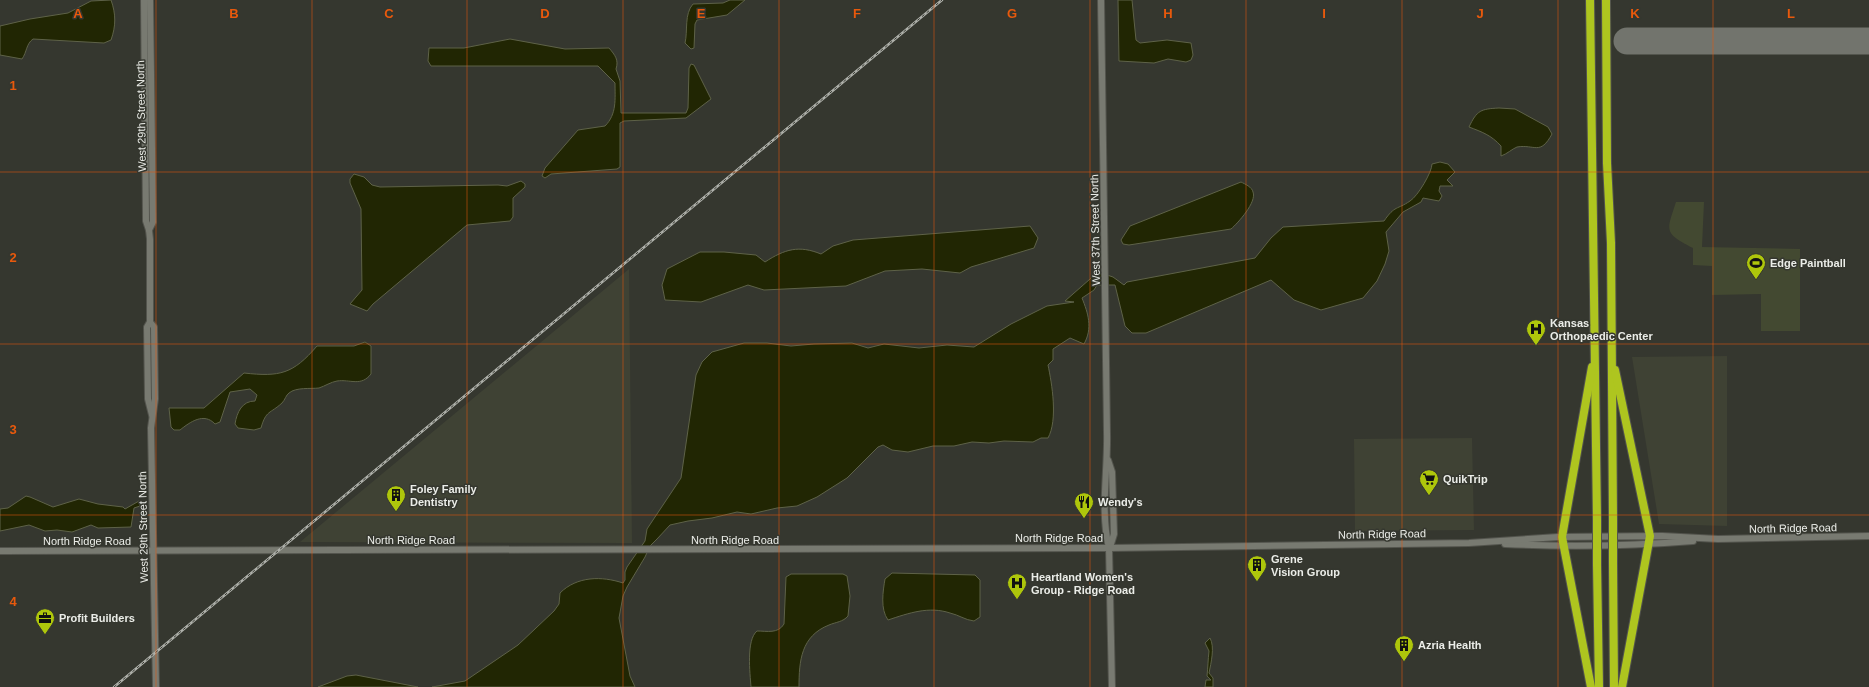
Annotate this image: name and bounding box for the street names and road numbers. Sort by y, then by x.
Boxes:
street label: West 29th Street North [134,60,148,172]
street label: West 37th Street North [1088,174,1102,286]
street label: West 29th Street North [136,471,150,583]
street label: North Ridge Road [1749,521,1837,535]
street label: North Ridge Road [1338,527,1426,541]
street label: North Ridge Road [1015,532,1103,544]
street label: North Ridge Road [367,534,455,546]
street label: North Ridge Road [691,534,779,546]
street label: North Ridge Road [43,535,131,547]

